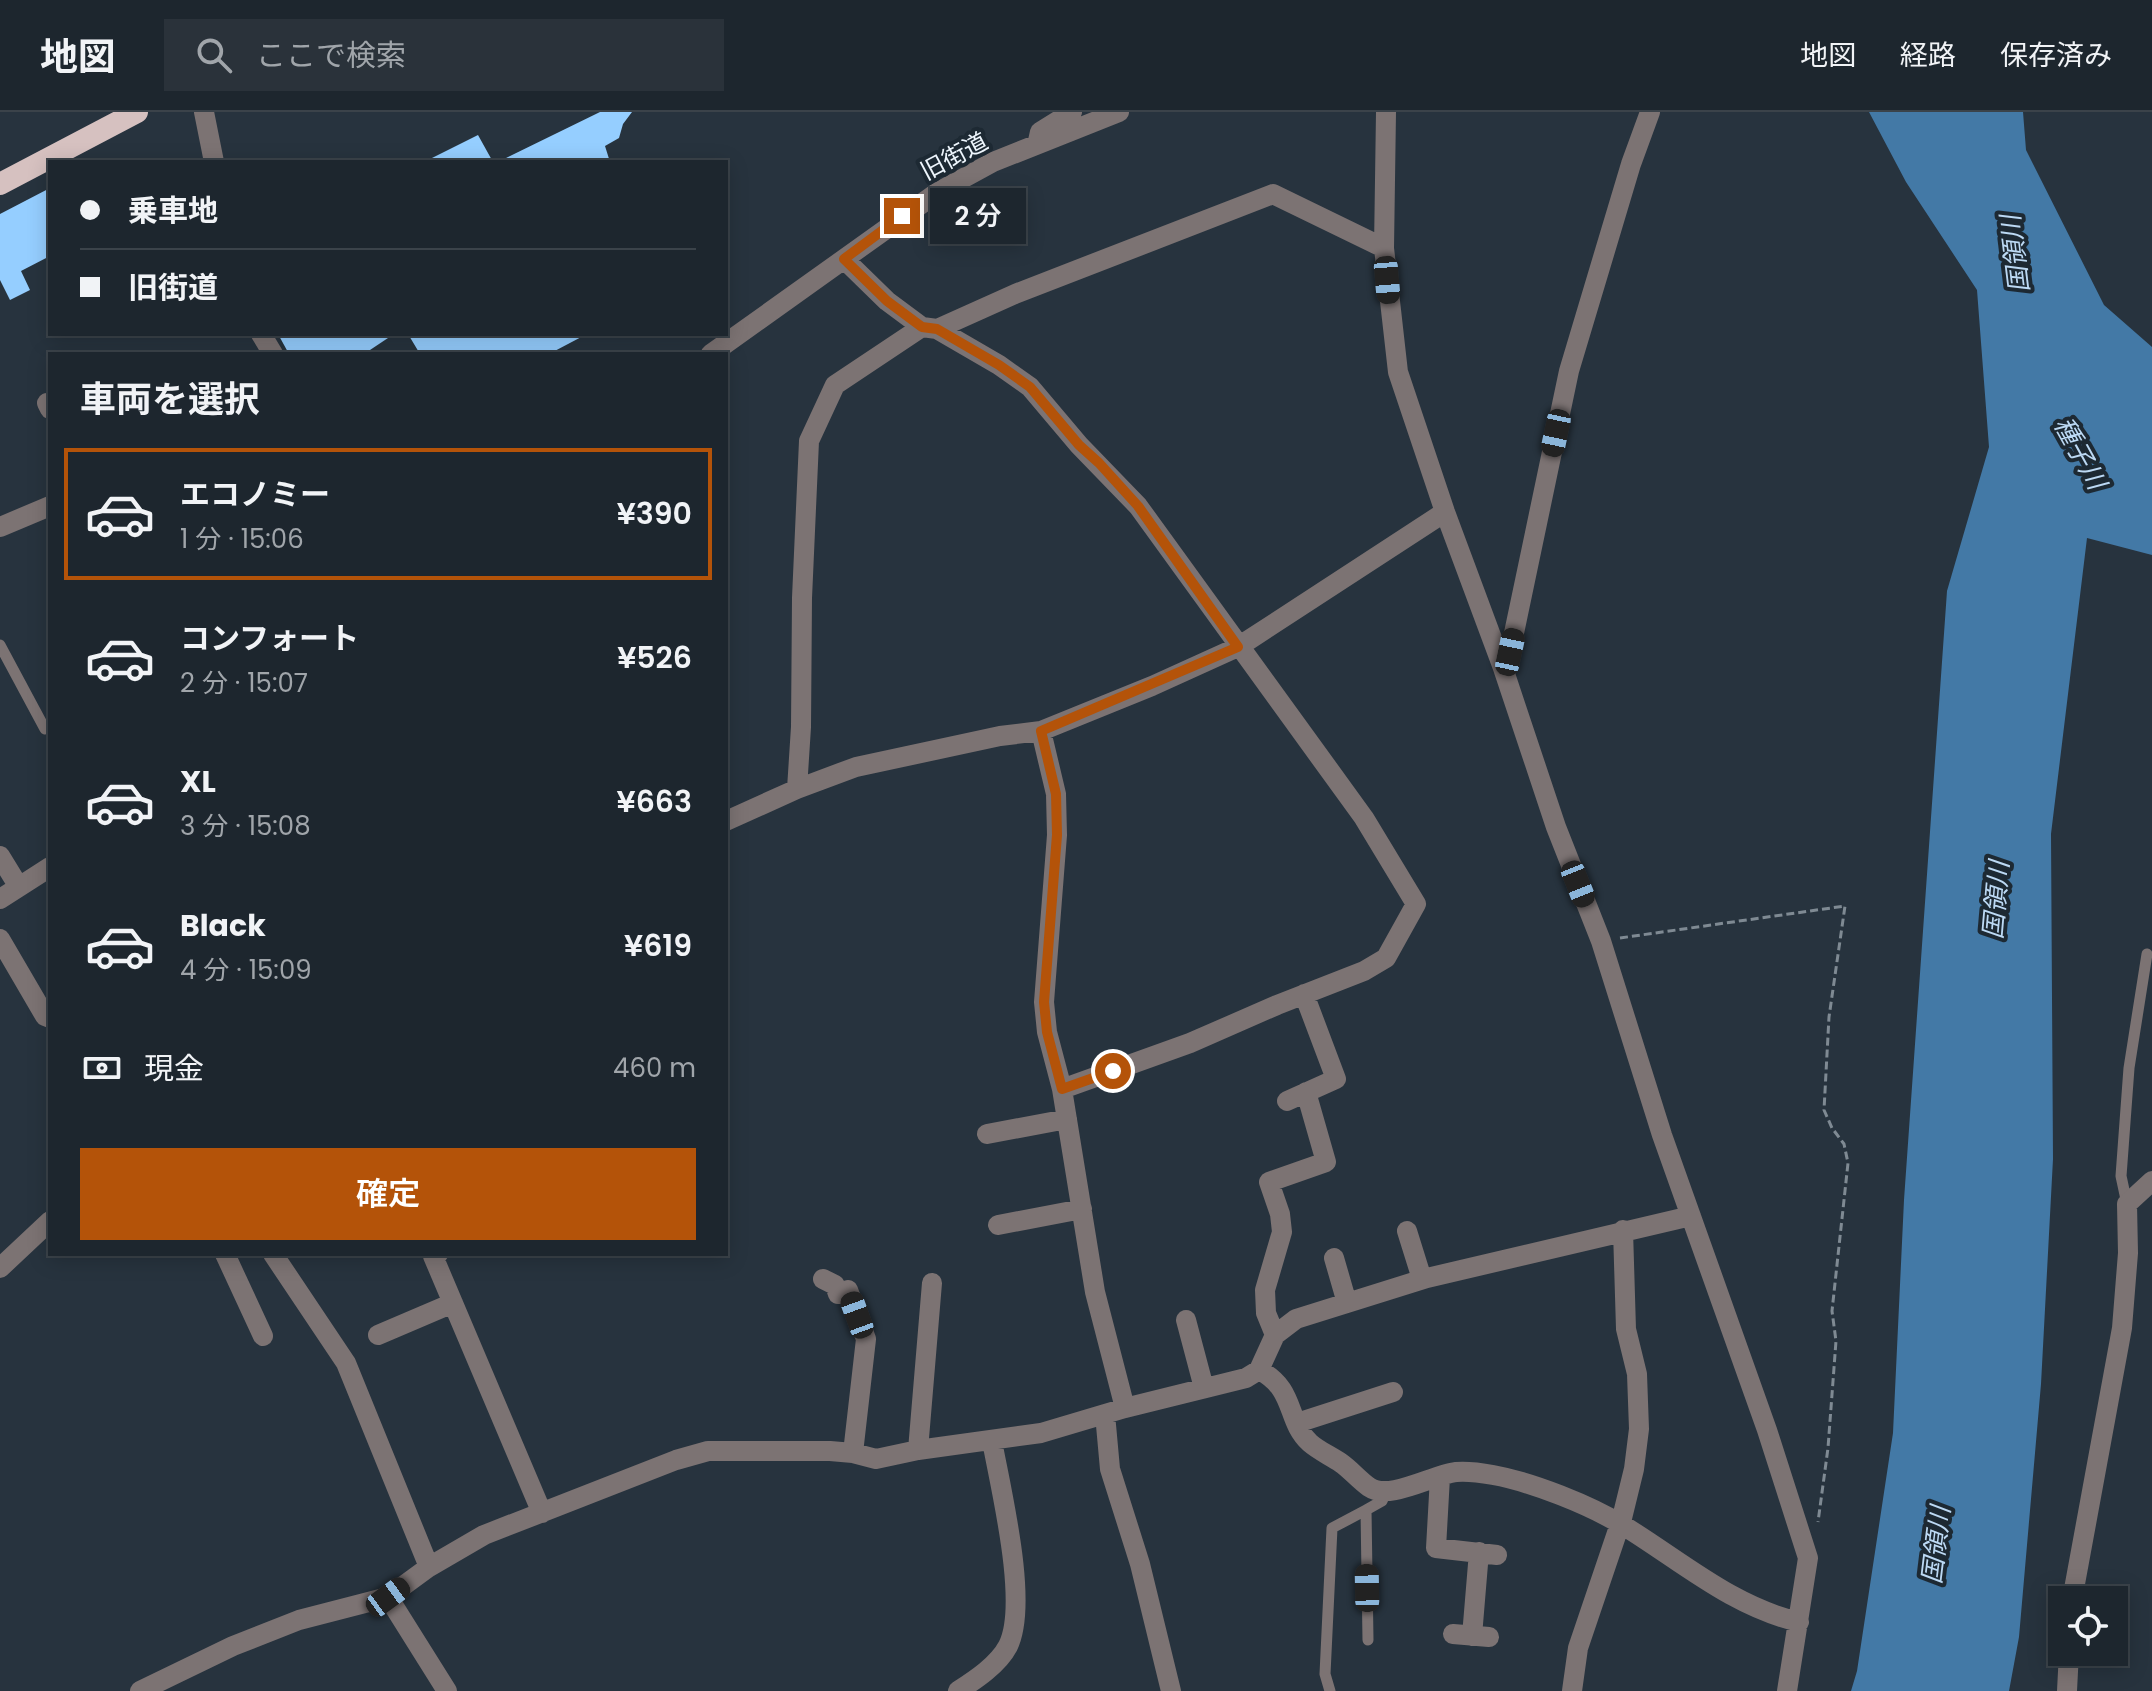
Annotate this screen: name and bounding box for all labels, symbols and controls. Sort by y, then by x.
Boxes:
search box [164,19,724,91]
text: 地図 [40,30,116,83]
icon: search [192,33,236,77]
text: ここで検索 [256,34,406,77]
text: 地図 [1800,36,1856,75]
text: 経路 [1900,36,1956,75]
text: 保存済み [2000,36,2112,75]
street label: 旧街道 [914,125,994,187]
callout: 2 分 [930,188,1026,244]
text: 乗車地 [128,189,218,232]
route end [884,198,920,234]
text: 2 分 [954,198,1002,234]
water label: 国領川 [1992,210,2038,295]
car [1373,255,1401,305]
text: 旧街道 [128,266,218,309]
text: 車両を選択 [80,374,260,425]
car [1539,407,1573,459]
water label: 種子川 [2045,410,2116,498]
text: エコノミー [180,473,330,516]
icon: car [84,478,156,550]
text: ¥390 [617,492,692,535]
text: 1 分 · 15:06 [180,521,304,557]
text: コンフォート [180,617,359,660]
icon: car [84,622,156,694]
car [1493,626,1527,678]
text: ¥526 [617,636,692,679]
text: 2 分 · 15:07 [180,665,308,701]
text: XL [180,760,216,803]
icon: car [84,766,156,838]
text: ¥663 [617,780,692,823]
text: 3 分 · 15:08 [180,808,311,844]
car [1558,857,1598,911]
water label: 国領川 [1975,857,2018,940]
text: Black [180,904,266,947]
icon: car [84,910,156,982]
text: ¥619 [624,924,692,967]
text: 4 分 · 15:09 [180,952,312,988]
icon: cash [80,1046,124,1090]
text: 現金 [144,1047,204,1090]
text: 460 m [613,1050,696,1086]
route start [1095,1053,1131,1089]
button: 確定 [80,1148,696,1240]
car [838,1288,876,1342]
water label: 国領川 [1913,1501,1959,1586]
car [1355,1564,1379,1612]
car [362,1573,414,1621]
map controls [2048,1586,2128,1666]
button: locate [2048,1586,2128,1666]

